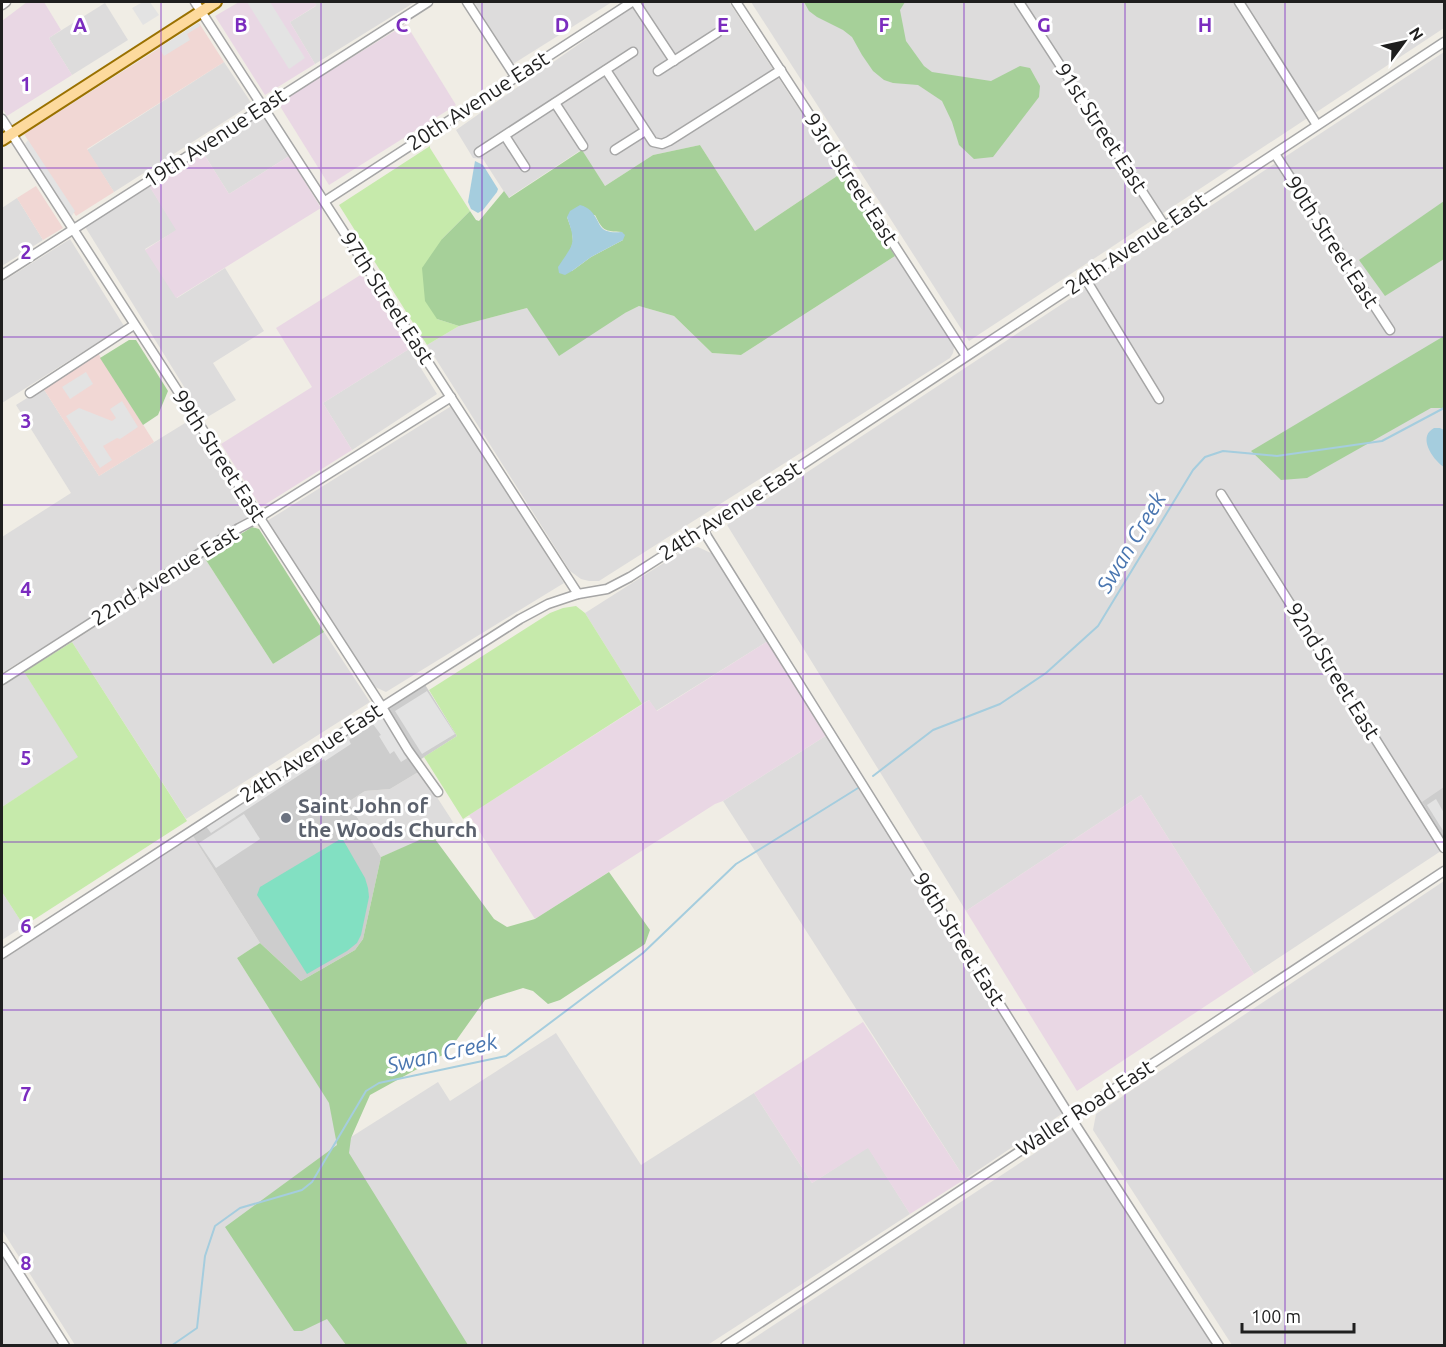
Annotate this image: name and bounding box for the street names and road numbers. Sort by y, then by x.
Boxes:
street label: 20th Avenue East [402,45,553,155]
street label: 91st Street East [1051,58,1153,197]
street label: 19th Avenue East [139,82,290,192]
street label: 93rd Street East [800,108,903,249]
street label: 90th Street East [1281,171,1384,312]
street label: 24th Avenue East [1061,187,1210,299]
street label: 97th Street East [336,227,439,368]
street label: 99th Street East [168,385,271,526]
street label: 24th Avenue East [654,455,805,565]
street label: 22nd Avenue East [87,520,242,630]
street label: 92nd Street East [1282,598,1385,743]
street label: 24th Avenue East [235,697,386,807]
street label: 96th Street East [909,868,1010,1009]
street label: Waller Road East [1012,1054,1157,1160]

